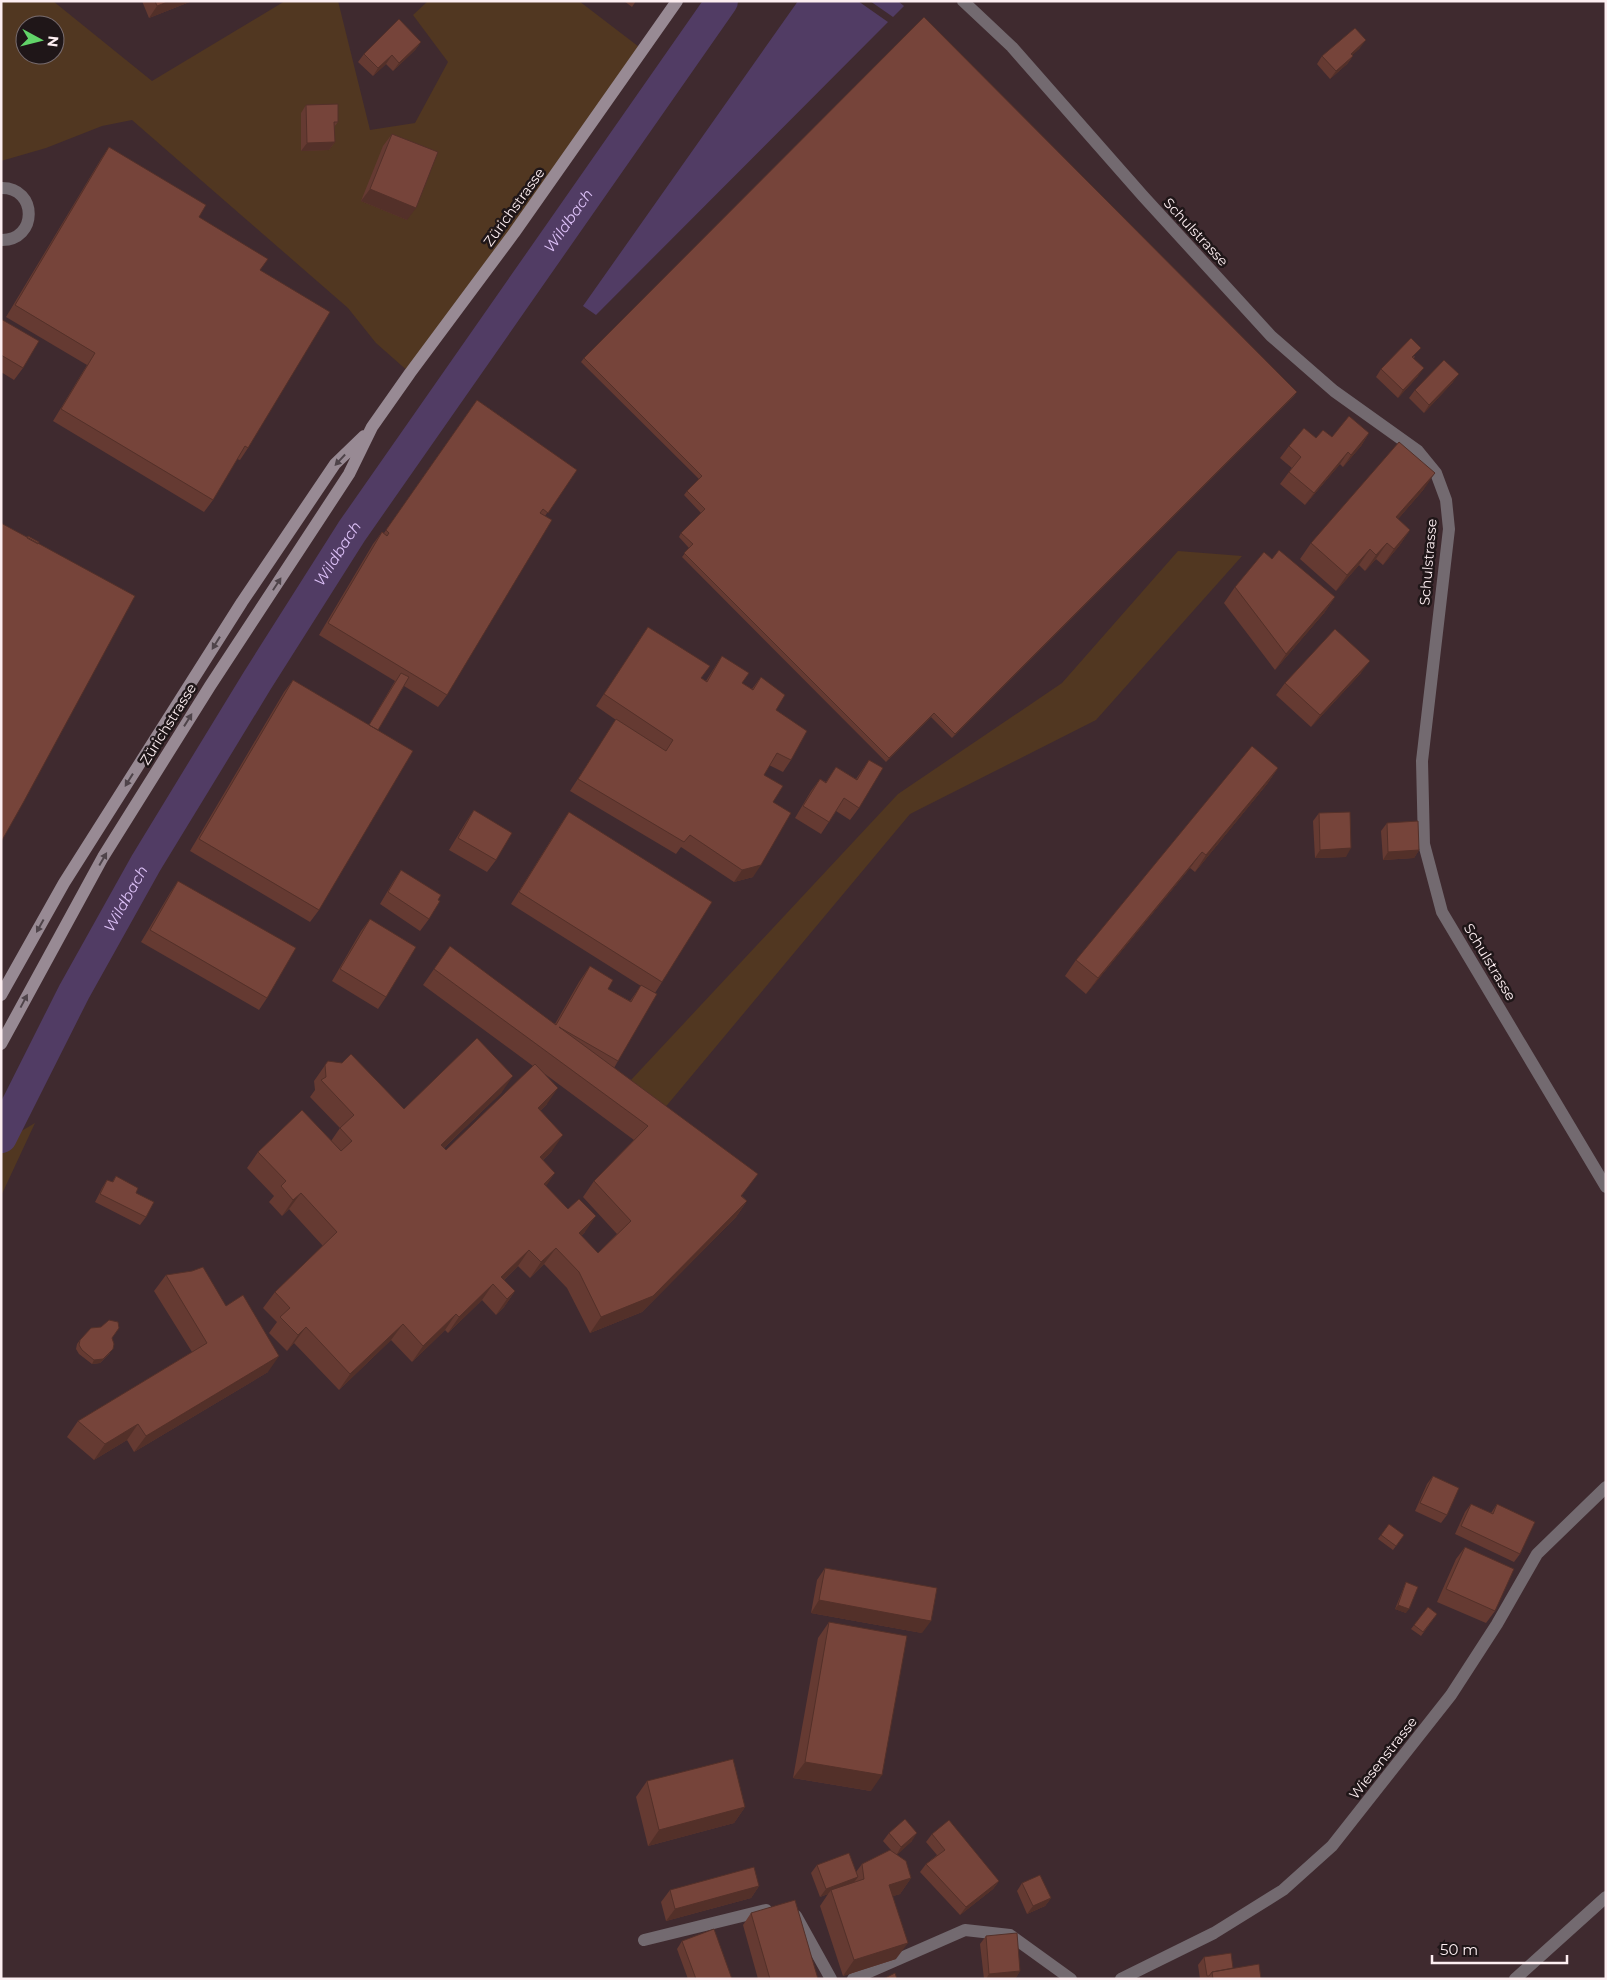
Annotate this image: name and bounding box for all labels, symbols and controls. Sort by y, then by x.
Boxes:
north arrow [15,15,65,65]
text: N [43,35,63,48]
street label: Zürichstrasse [479,164,549,250]
water label: Wildbach [539,185,597,256]
street label: Schulstrasse [1160,194,1232,270]
one-way arrow [334,454,346,466]
water label: Wildbach [310,517,365,589]
street label: Schulstrasse [1415,518,1441,606]
one-way arrow [272,577,282,591]
one-way arrow [211,636,221,649]
street label: Zürichstrasse [136,680,200,768]
one-way arrow [184,714,193,727]
one-way arrow [124,773,133,787]
one-way arrow [98,852,107,865]
water label: Wildbach [99,862,152,935]
one-way arrow [35,919,44,932]
street label: Schulstrasse [1460,920,1520,1004]
one-way arrow [20,993,28,1008]
street label: Wiesenstrasse [1345,1713,1421,1803]
scale bar [1432,1932,1567,1964]
text: 50 m [1440,1940,1478,1959]

